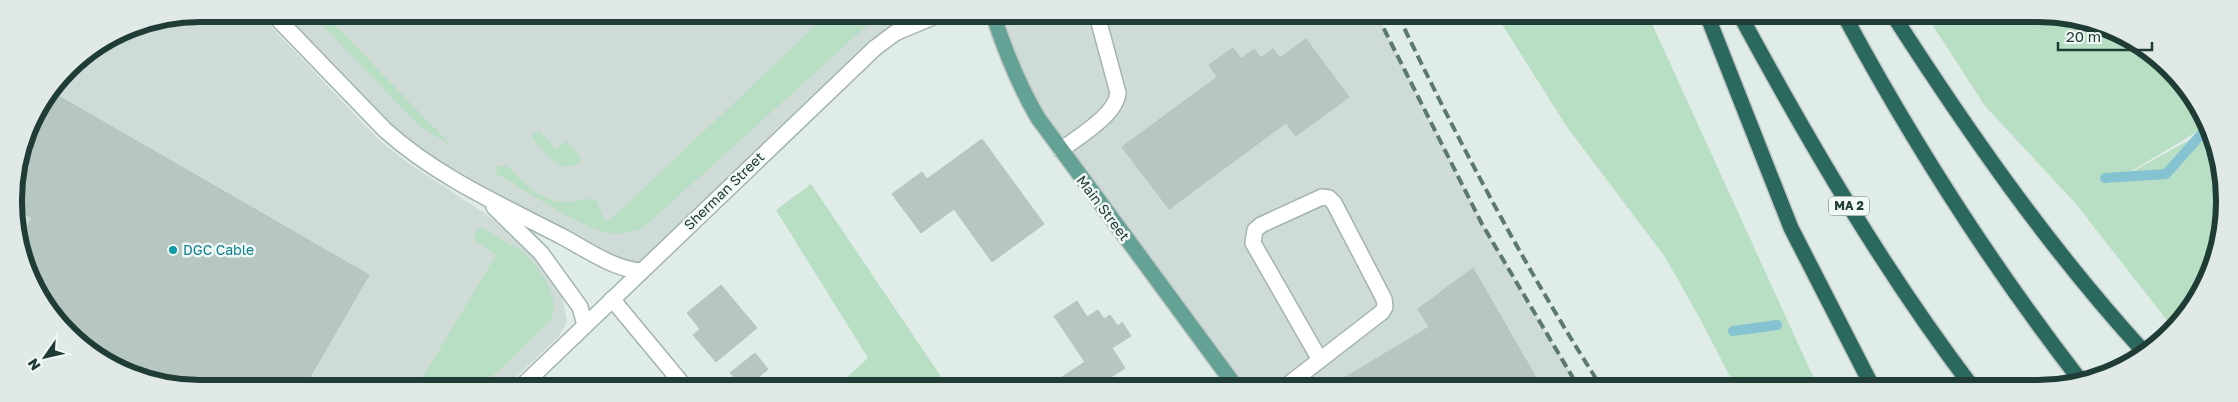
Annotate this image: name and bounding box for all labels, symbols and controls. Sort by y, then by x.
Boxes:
scale bar [2058,20,2152,52]
text: 20 m [2066,27,2101,45]
street label: Sherman Street [680,148,767,233]
street label: Main Street [1073,172,1133,244]
road number: MA 2 [1829,197,1869,216]
place label: DGC Cable [183,241,254,258]
marker: DGC Cable [167,244,179,256]
north arrow [20,332,70,382]
text: N [24,355,44,374]

